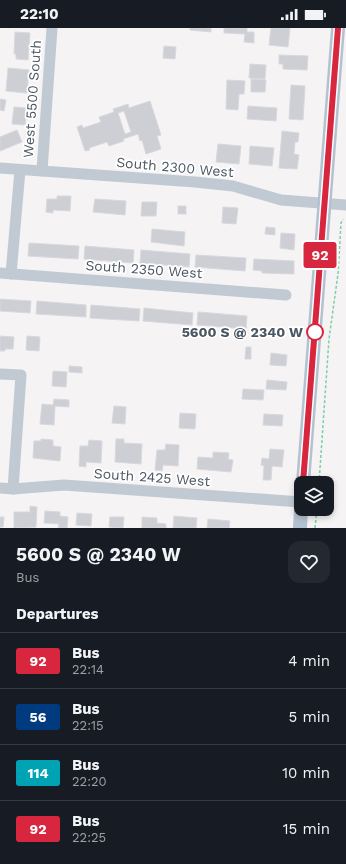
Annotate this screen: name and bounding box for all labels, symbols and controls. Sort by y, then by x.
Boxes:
text: 22:10 [20,5,59,23]
street label: West 5500 South [20,40,44,158]
street label: South 2300 West [116,154,235,180]
line badge: 92 [302,242,338,268]
text: 92 [312,247,328,263]
street label: South 2350 West [85,257,203,281]
marker: 5600 S @ 2340 W [306,323,324,341]
place label: 5600 S @ 2340 W [182,324,303,340]
street label: South 2425 West [93,465,211,489]
map controls [294,476,334,516]
button: layers [294,476,334,516]
button: heart [288,541,330,583]
text: 5600 S @ 2340 W [16,543,181,566]
text: Bus [16,570,39,585]
text: Departures [16,605,99,623]
text: Bus [72,644,100,662]
text: 4 min [288,652,330,670]
text: 92 [30,653,46,669]
text: 22:14 [72,662,104,677]
text: Bus [72,700,100,718]
text: 5 min [289,708,330,726]
text: 56 [30,709,46,725]
text: 22:15 [72,718,104,733]
text: Bus [72,756,100,774]
text: 10 min [282,764,330,782]
text: 114 [27,765,49,781]
text: 22:20 [72,774,107,789]
text: Bus [72,812,100,830]
text: 15 min [283,820,330,838]
text: 92 [30,821,46,837]
text: 22:25 [72,830,106,845]

